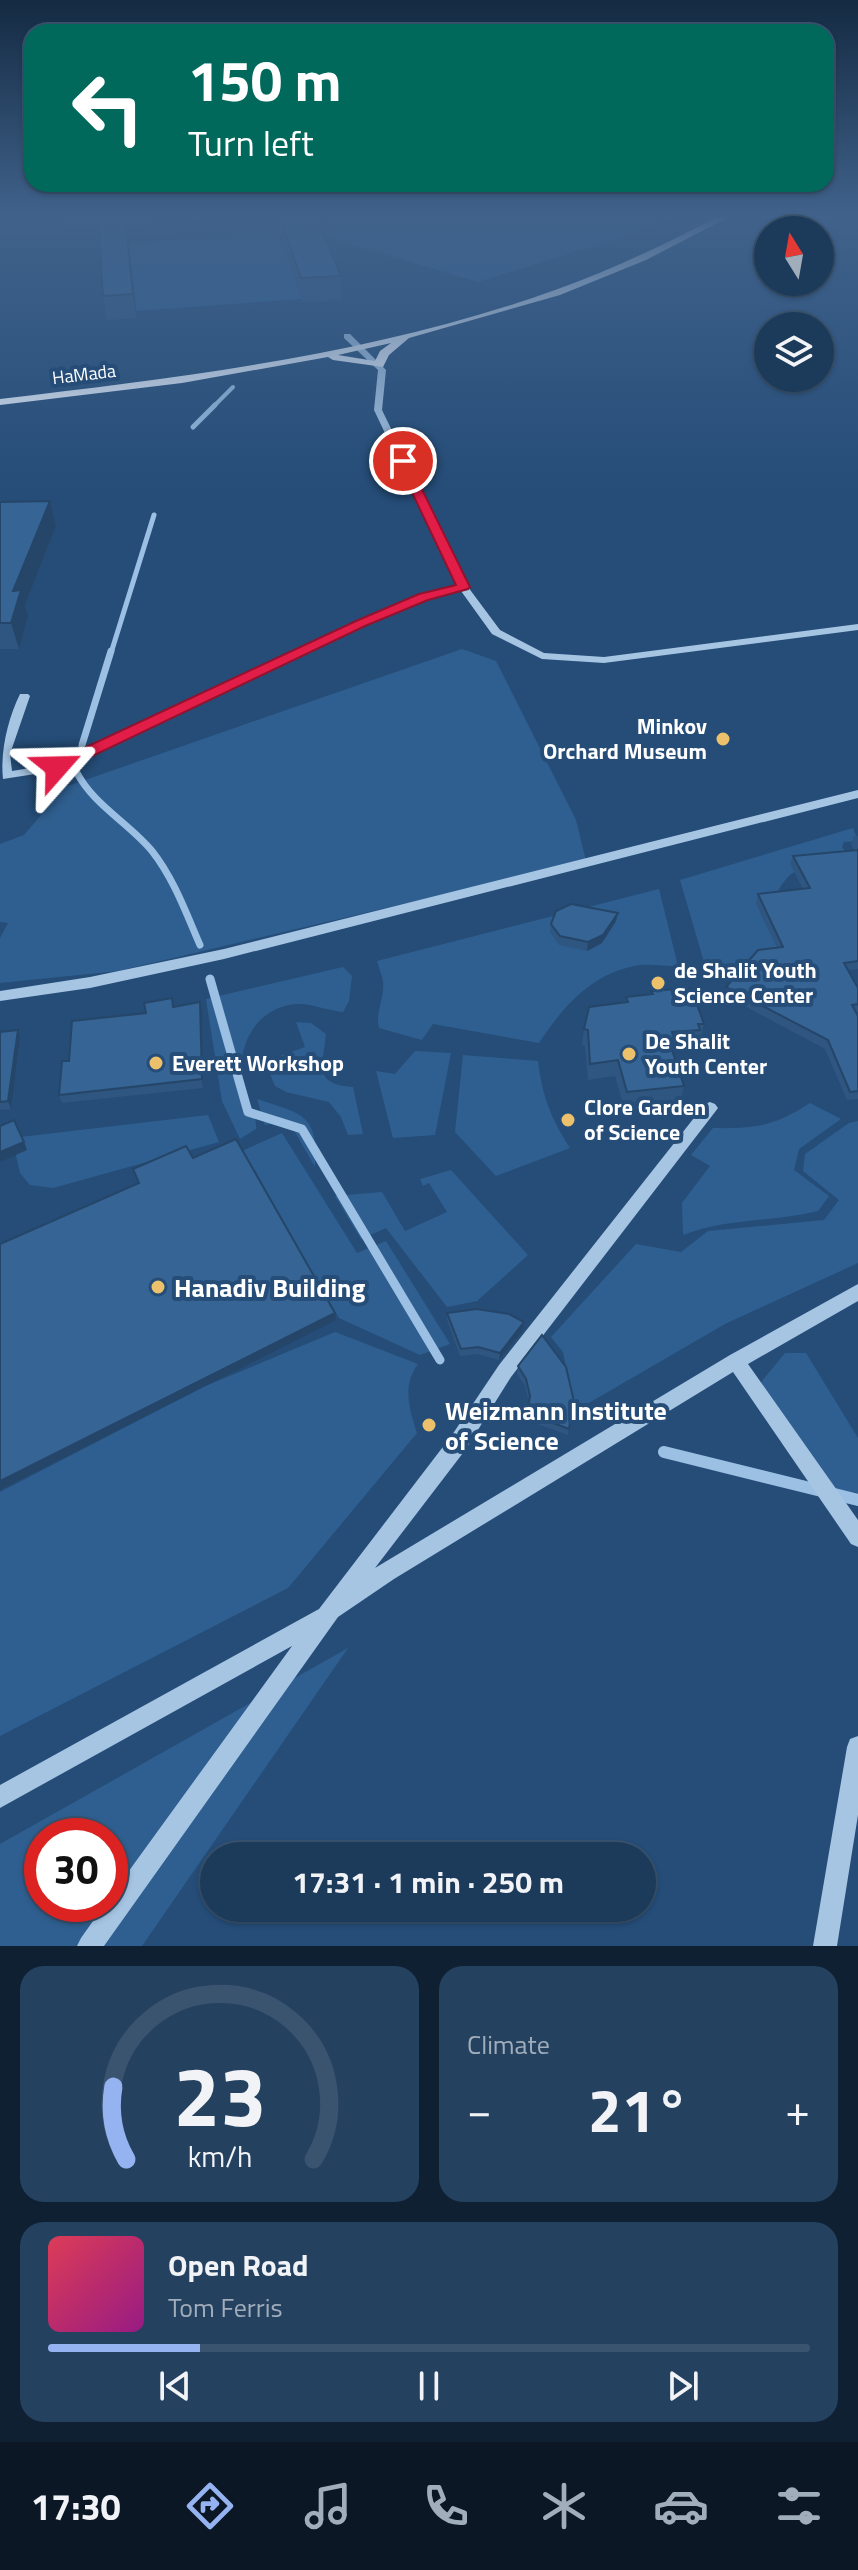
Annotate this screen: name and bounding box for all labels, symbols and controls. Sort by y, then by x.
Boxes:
text: 150 m [188,38,341,123]
icon: left [56,56,160,160]
text: Turn left [188,115,314,170]
north arrow [754,216,834,296]
map controls [754,216,834,392]
button: layers [754,312,834,392]
street label: HaMada [51,357,117,391]
pin [369,427,437,495]
icon: arrive [381,439,425,483]
place label: Minkov Orchard Museum [543,709,707,768]
position arrow [15,725,99,809]
marker: Minkov Orchard Museum [714,730,732,748]
place label: de Shalit Youth Science Center [674,953,817,1012]
marker: de Shalit Youth Science Center [649,974,667,992]
place label: De Shalit Youth Center [645,1024,767,1083]
marker: De Shalit Youth Center [620,1045,638,1063]
place label: Everett Workshop [172,1046,344,1080]
marker: Everett Workshop [147,1054,165,1072]
place label: Clore Garden of Science [584,1090,706,1149]
marker: Clore Garden of Science [559,1111,577,1129]
place label: Hanadiv Building [174,1268,366,1307]
marker: Hanadiv Building [149,1278,167,1296]
place label: Weizmann Institute of Science [445,1391,667,1460]
marker: Weizmann Institute of Science [420,1416,438,1434]
speed limit sign: 30 [24,1818,128,1922]
text: 17:31 · 1 min · 250 m [292,1859,564,1905]
text: Climate [467,2025,550,2064]
text: 23 [173,2032,266,2158]
text: 21° [588,2064,689,2155]
text: − [467,2076,492,2143]
text: + [785,2076,810,2143]
text: km/h [187,2135,252,2178]
text: Open Road [168,2242,309,2288]
text: Tom Ferris [168,2288,283,2327]
icon: previous [153,2364,197,2408]
icon: pause [407,2364,451,2408]
icon: next [661,2364,705,2408]
icon: directions [182,2478,238,2534]
icon: music [300,2478,356,2534]
icon: phone [418,2478,474,2534]
icon: climate [536,2478,592,2534]
icon: car [653,2478,709,2534]
icon: filters [771,2478,827,2534]
text: 17:30 [31,2479,121,2534]

